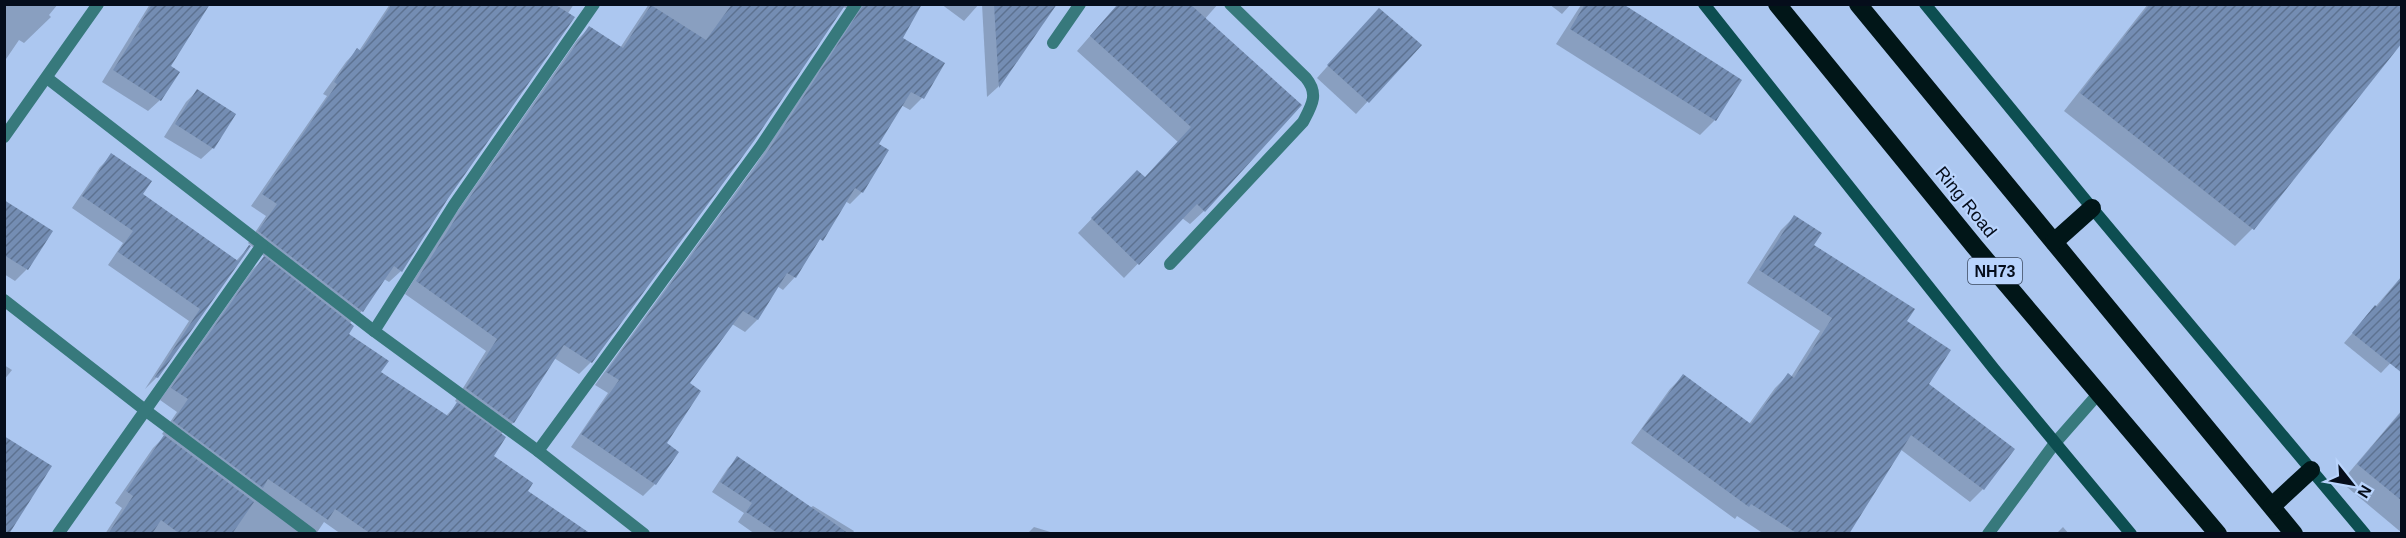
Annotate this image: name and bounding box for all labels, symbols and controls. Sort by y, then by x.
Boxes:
street label: Ring Road [1931,163,2001,241]
road number: NH73 [1968,258,2022,284]
north arrow [2322,454,2382,514]
text: N [2354,482,2375,501]

